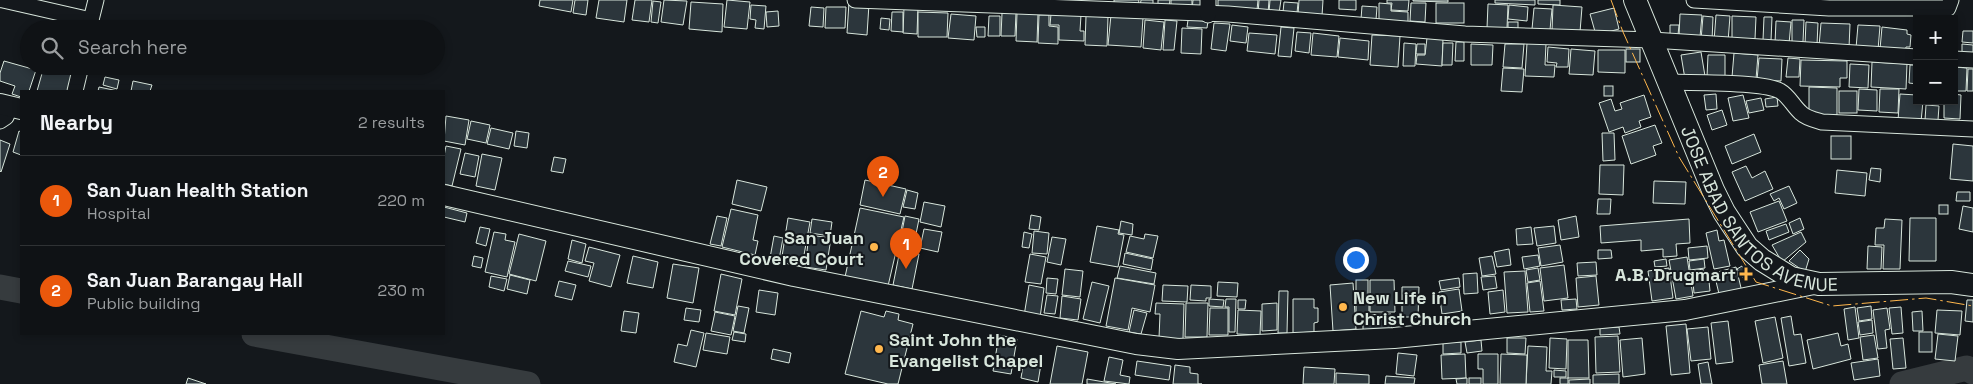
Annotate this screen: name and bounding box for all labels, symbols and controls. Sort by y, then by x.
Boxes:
map controls [1913,15,1958,105]
button: + [1913,15,1958,60]
search box [20,20,445,75]
icon: search [38,34,66,62]
text: Search here [78,35,188,60]
button: − [1913,60,1958,105]
text: Nearby [40,109,113,136]
text: 2 results [358,112,425,133]
street label: JOSE ABAD SANTOS AVENUE [1676,122,1838,296]
pin: 2 [867,156,899,197]
text: San Juan Health Station [87,178,308,203]
text: 1 [52,190,60,211]
text: 220 m [378,190,425,211]
text: Hospital [87,203,150,224]
place label: San Juan Covered Court [739,226,864,270]
pin: 1 [890,228,922,269]
marker: San Juan Covered Court [868,241,880,253]
your location [1343,247,1369,273]
place label: A.B. Drugmart [1615,263,1736,286]
text: San Juan Barangay Hall [87,268,303,293]
marker: A.B. Drugmart [1740,268,1752,280]
text: 2 [51,280,61,301]
text: 230 m [378,280,425,301]
place label: New Life in Christ Church [1353,286,1472,330]
text: Public building [87,293,200,314]
marker: New Life in Christ Church [1337,301,1349,313]
place label: Saint John the Evangelist Chapel [889,328,1043,372]
marker: Saint John the Evangelist Chapel [873,343,885,355]

